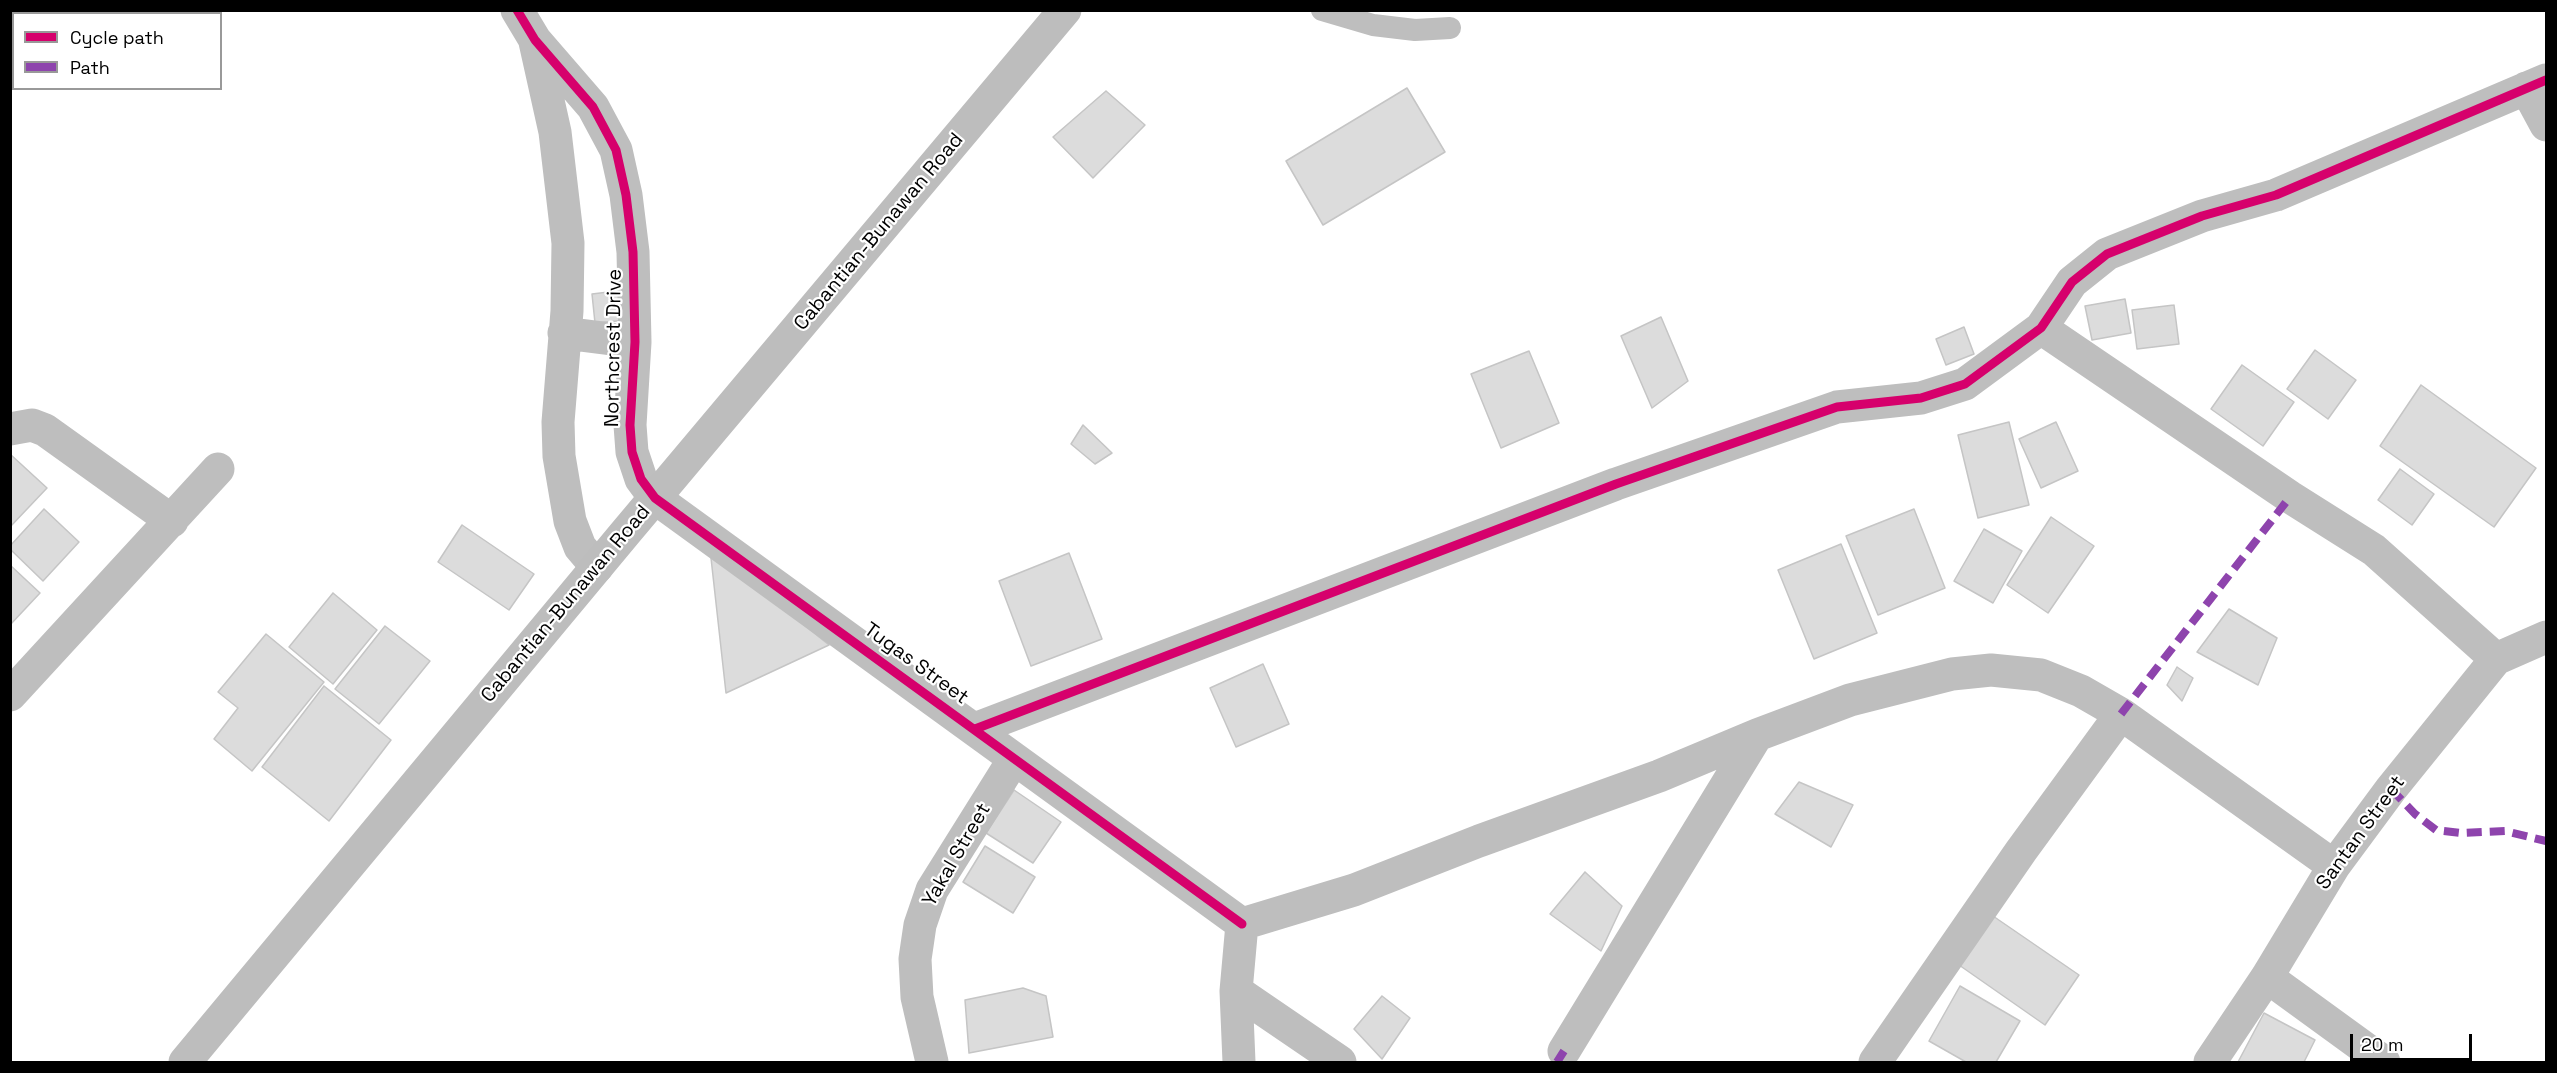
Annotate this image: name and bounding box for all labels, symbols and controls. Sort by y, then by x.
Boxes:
legend [12,12,222,90]
text: Cycle path [70,26,164,49]
text: Path [70,56,110,79]
street label: Cabantian-Bunawan Road [789,128,969,336]
street label: Northcrest Drive [601,269,627,427]
street label: Cabantian-Bunawan Road [476,500,656,708]
street label: Tugas Street [859,618,973,710]
street label: Santan Street [2312,771,2410,895]
street label: Yakal Street [918,799,996,911]
scale bar [2353,1022,2474,1060]
text: 20 m [2361,1033,2404,1056]

